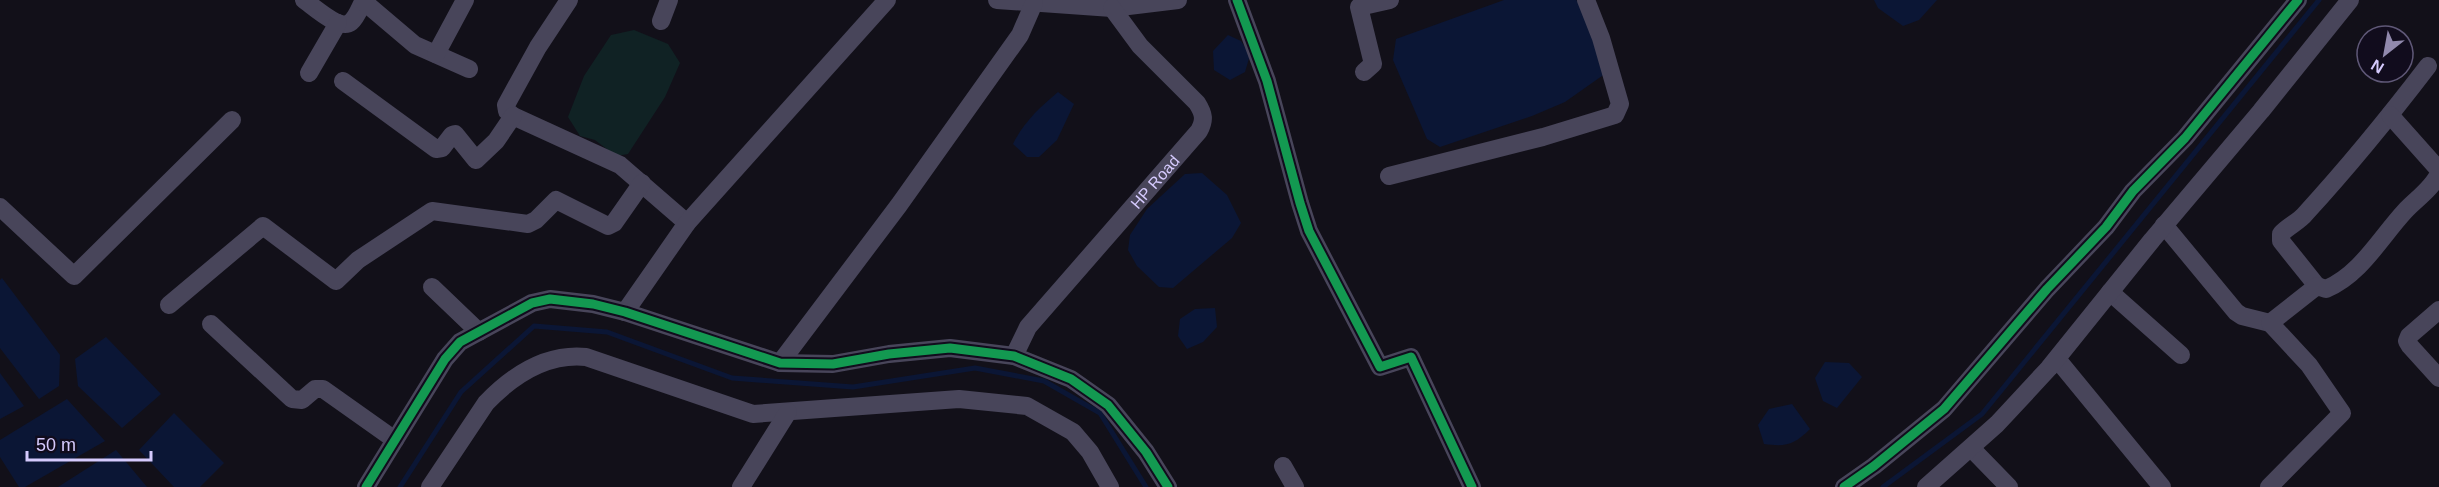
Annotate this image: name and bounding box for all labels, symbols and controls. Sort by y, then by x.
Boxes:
north arrow [2355,24,2415,84]
text: N [2368,56,2387,77]
street label: HP Road [1127,152,1182,212]
scale bar [27,424,152,462]
text: 50 m [36,435,76,455]

